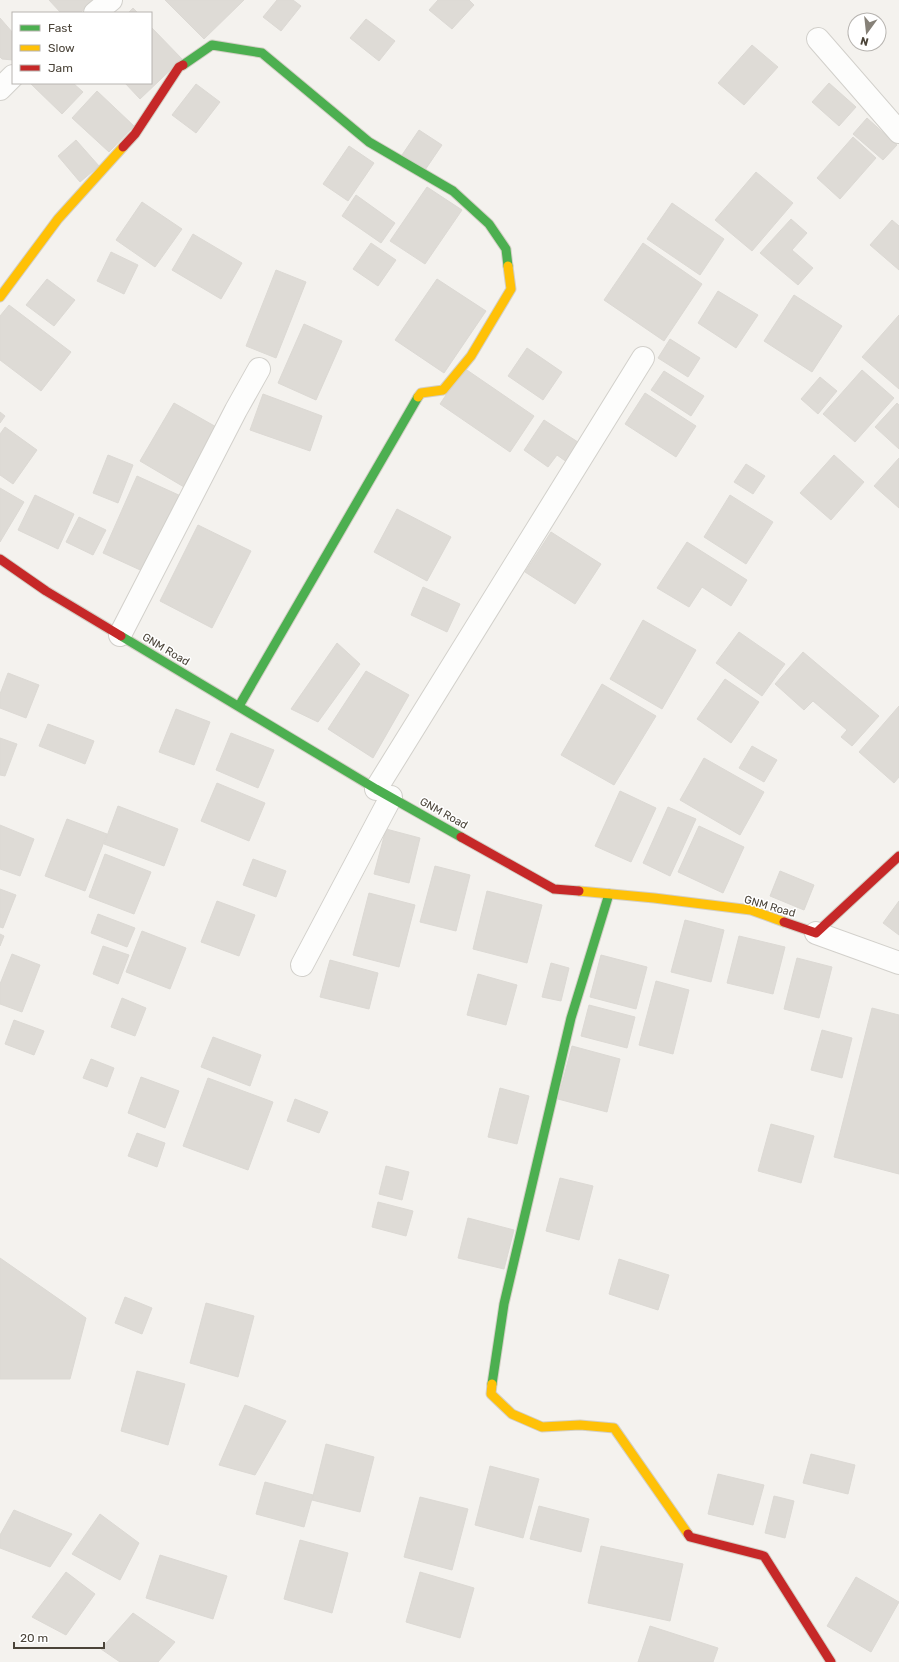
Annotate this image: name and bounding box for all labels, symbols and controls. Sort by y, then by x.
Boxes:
legend [12,12,152,84]
north arrow [847,12,887,52]
text: Fast [48,21,72,35]
text: N [859,34,870,48]
text: Slow [48,41,75,55]
text: Jam [48,61,73,75]
street label: GNM Road [140,630,192,669]
street label: GNM Road [418,795,470,832]
street label: GNM Road [743,893,797,920]
scale bar [14,1624,104,1650]
text: 20 m [20,1631,48,1645]

